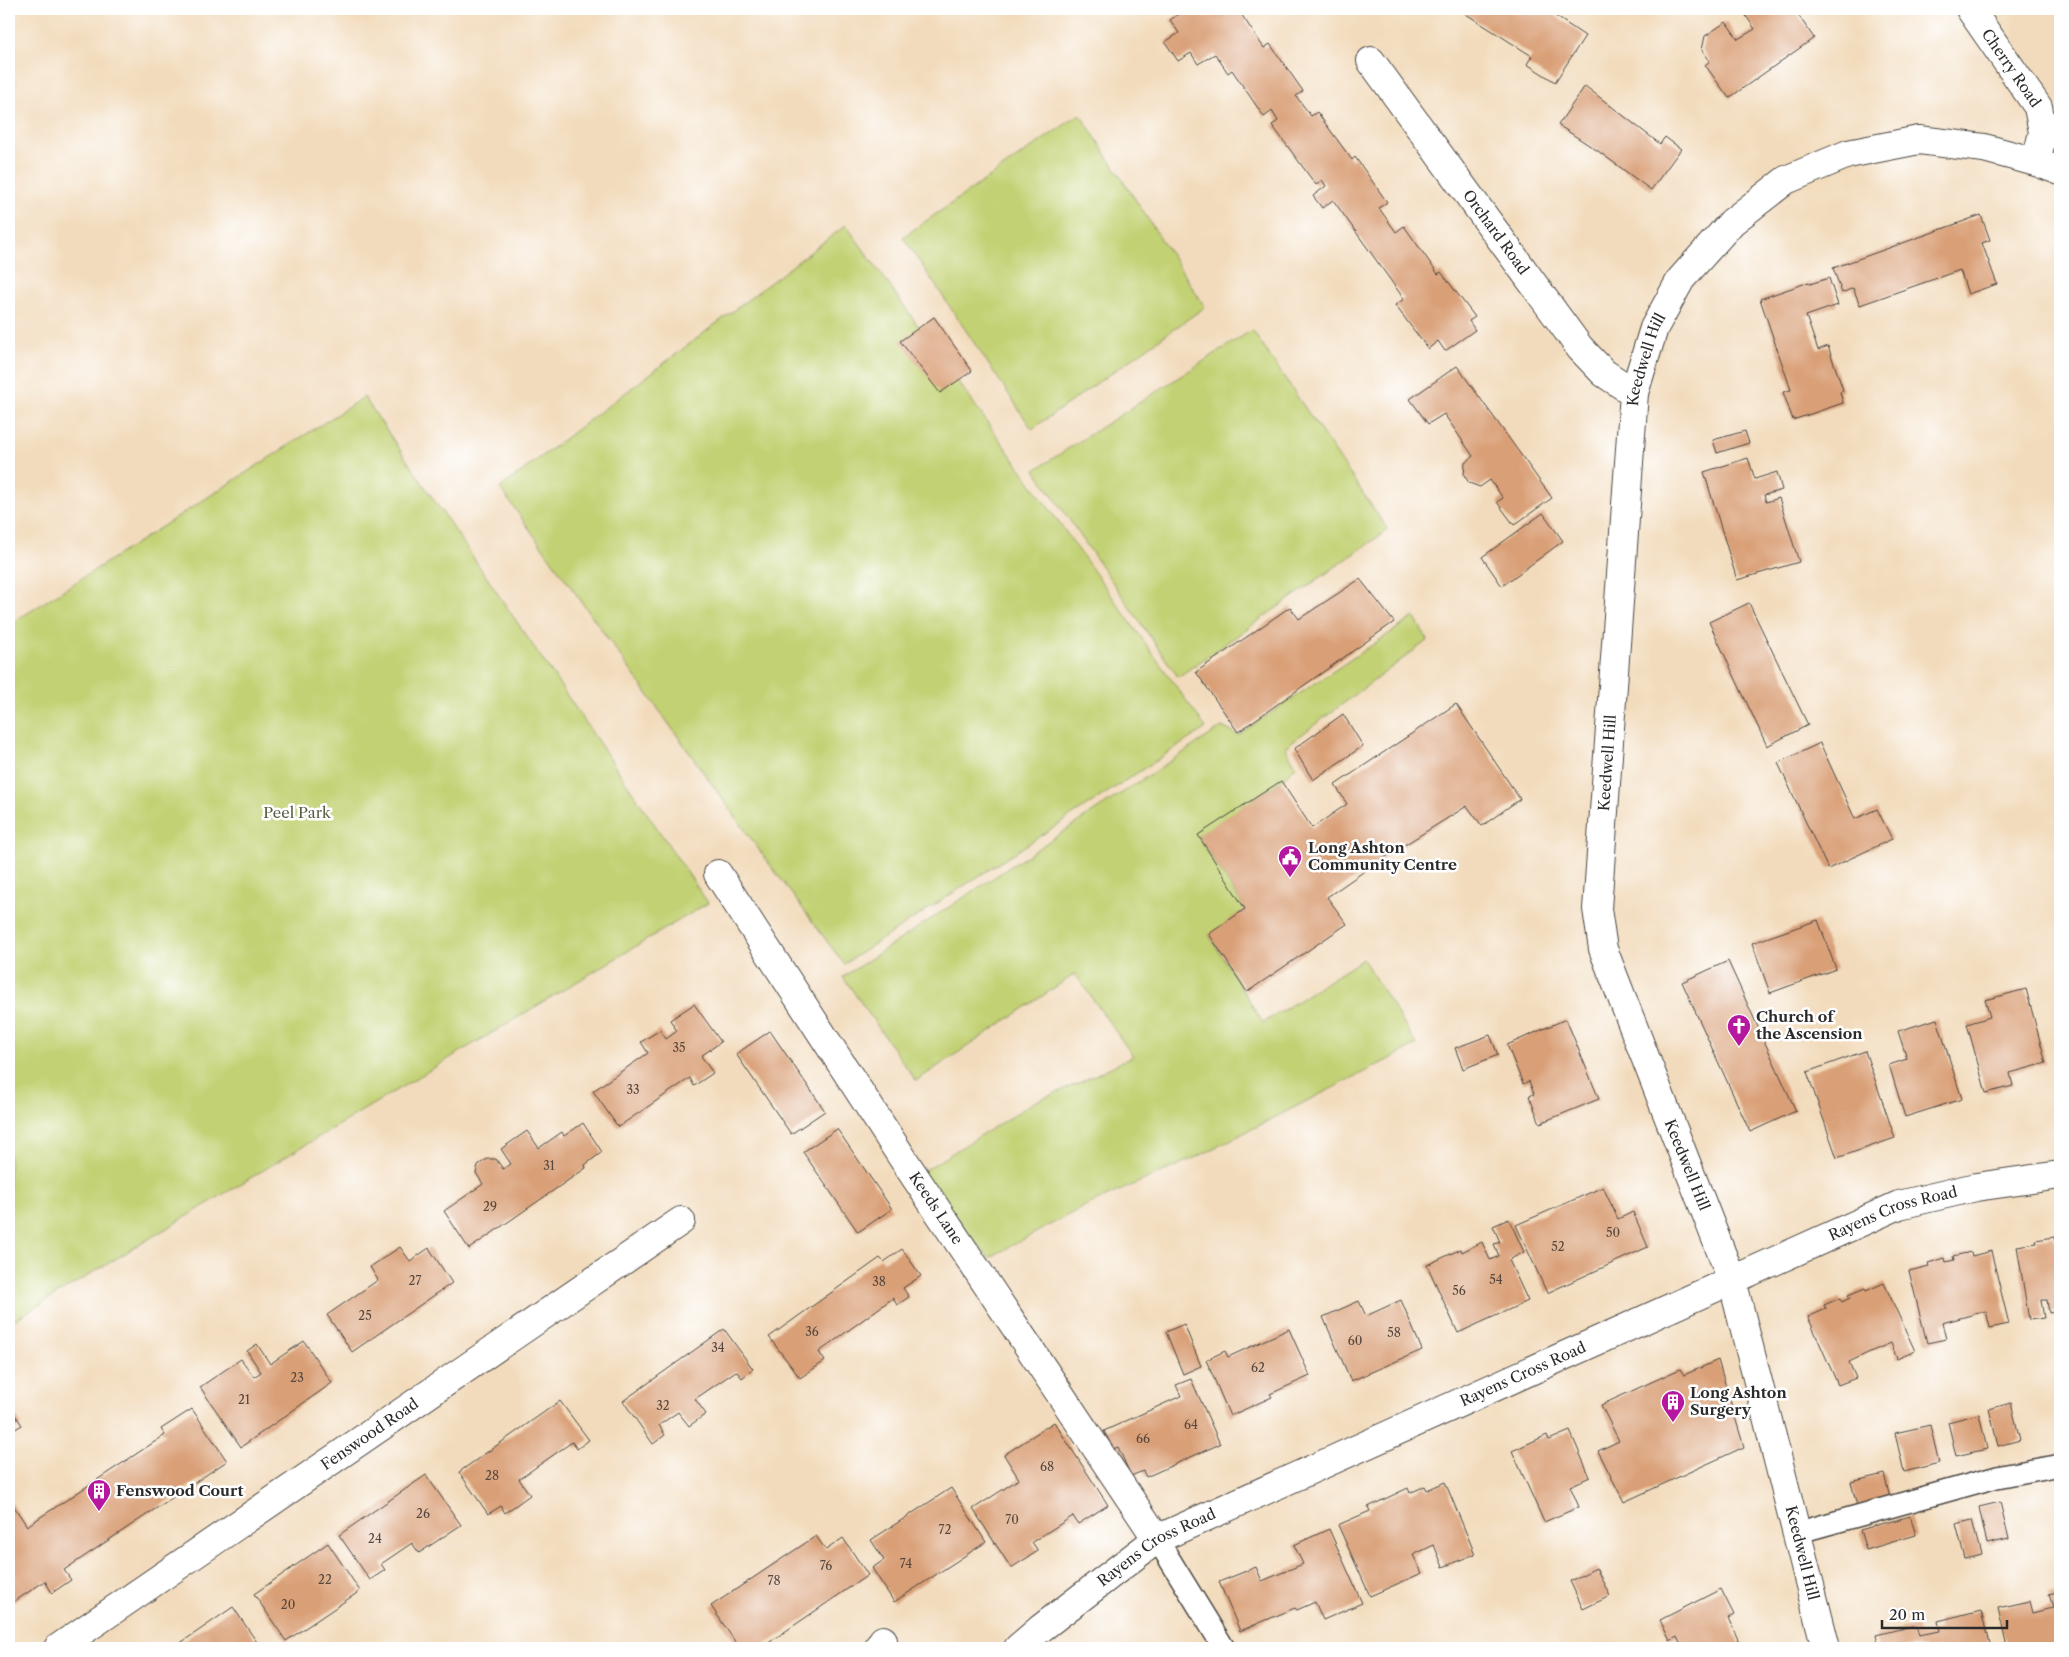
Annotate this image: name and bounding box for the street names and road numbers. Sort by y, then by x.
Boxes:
street label: Cherry Road [1978,25,2045,111]
street label: Orchard Road [1459,186,1533,278]
street label: Keedwell Hill [1623,309,1670,407]
street label: Keedwell Hill [1594,713,1620,812]
street label: Keedwell Hill [1661,1116,1715,1214]
street label: Keeds Lane [905,1168,967,1248]
street label: Rayens Cross Road [1825,1182,1959,1245]
street label: Rayens Cross Road [1457,1337,1589,1410]
street label: Fenswood Road [317,1394,422,1474]
street label: Rayens Cross Road [1093,1504,1218,1590]
street label: Keedwell Hill [1782,1504,1824,1603]

